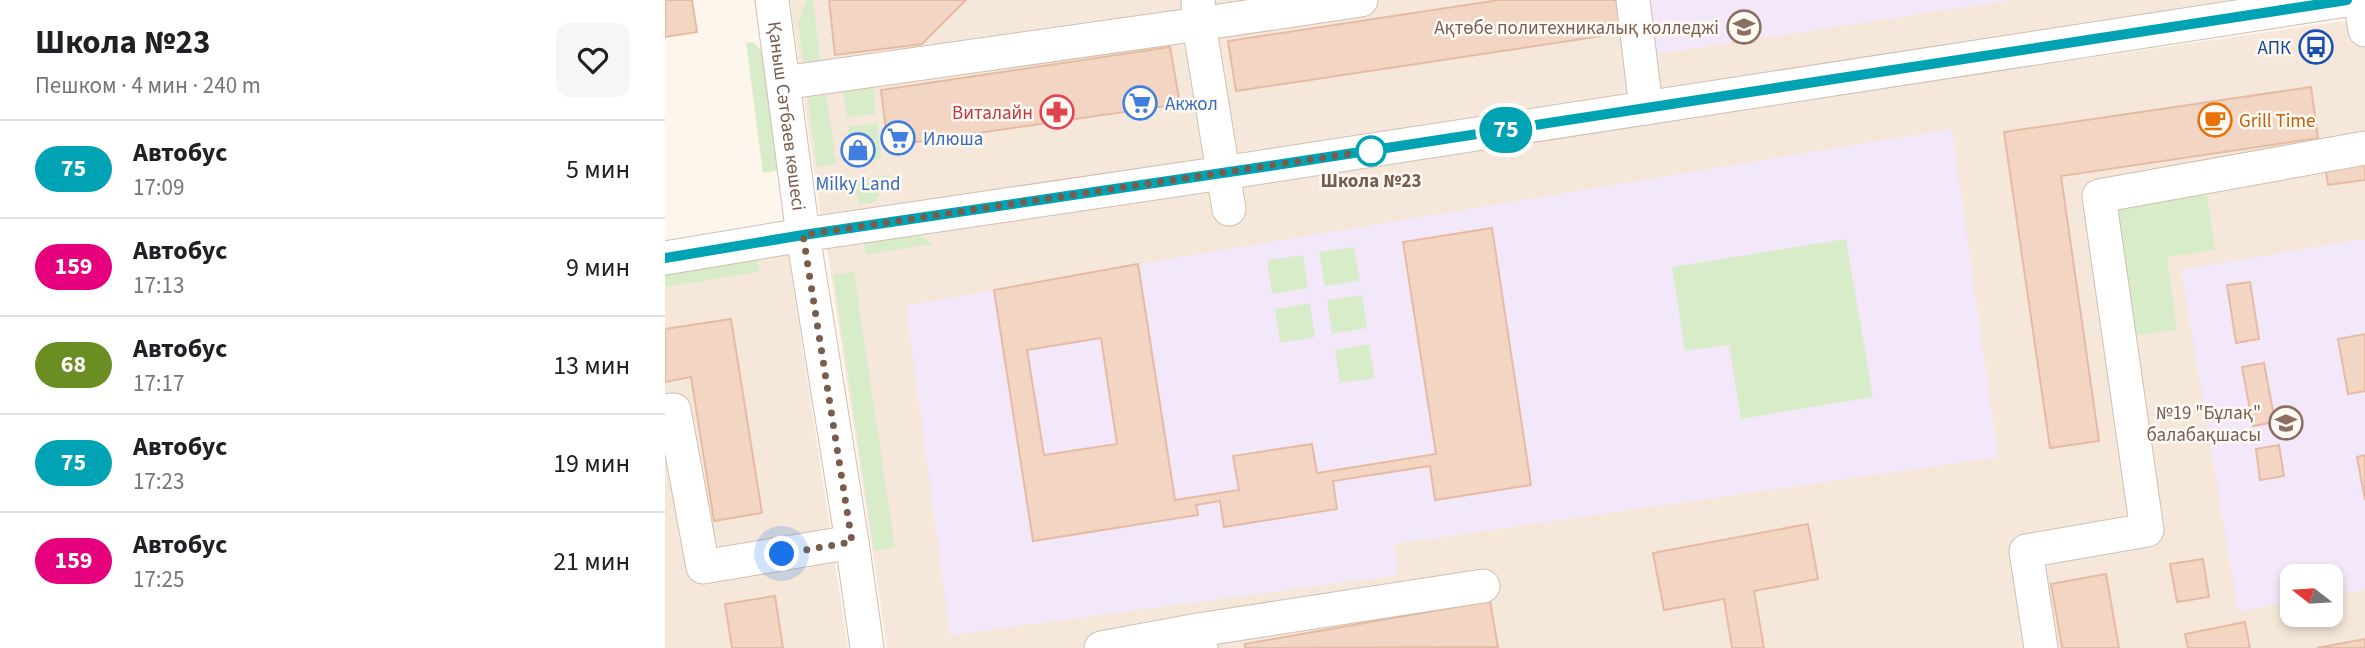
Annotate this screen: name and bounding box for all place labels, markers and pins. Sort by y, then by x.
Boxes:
school or university icon: Ақтөбе политехникалық колледжі [1725,8,1763,46]
place label: Ақтөбе политехникалық колледжі [1434,15,1719,42]
bus stop icon: АПК [2297,28,2335,66]
place label: АПК [2257,35,2291,62]
supermarket icon: Акжол [1121,84,1159,122]
place label: Акжол [1165,91,1218,118]
pharmacy icon: Виталайн [1038,93,1076,131]
place label: Виталайн [952,100,1033,127]
cafe icon: Grill Time [2196,101,2234,139]
place label: Grill Time [2239,108,2316,135]
supermarket icon: Илюша [879,119,917,157]
place label: Илюша [923,126,983,153]
shop icon: Milky Land [839,131,877,169]
marker: Школа №23 [1356,136,1386,166]
place label: Школа №23 [1321,168,1421,195]
place label: Milky Land [815,171,901,198]
place label: №19 "Бұлақ" балабақшасы [2146,400,2261,449]
school or university icon: №19 "Бұлақ" балабақшасы [2267,404,2305,442]

